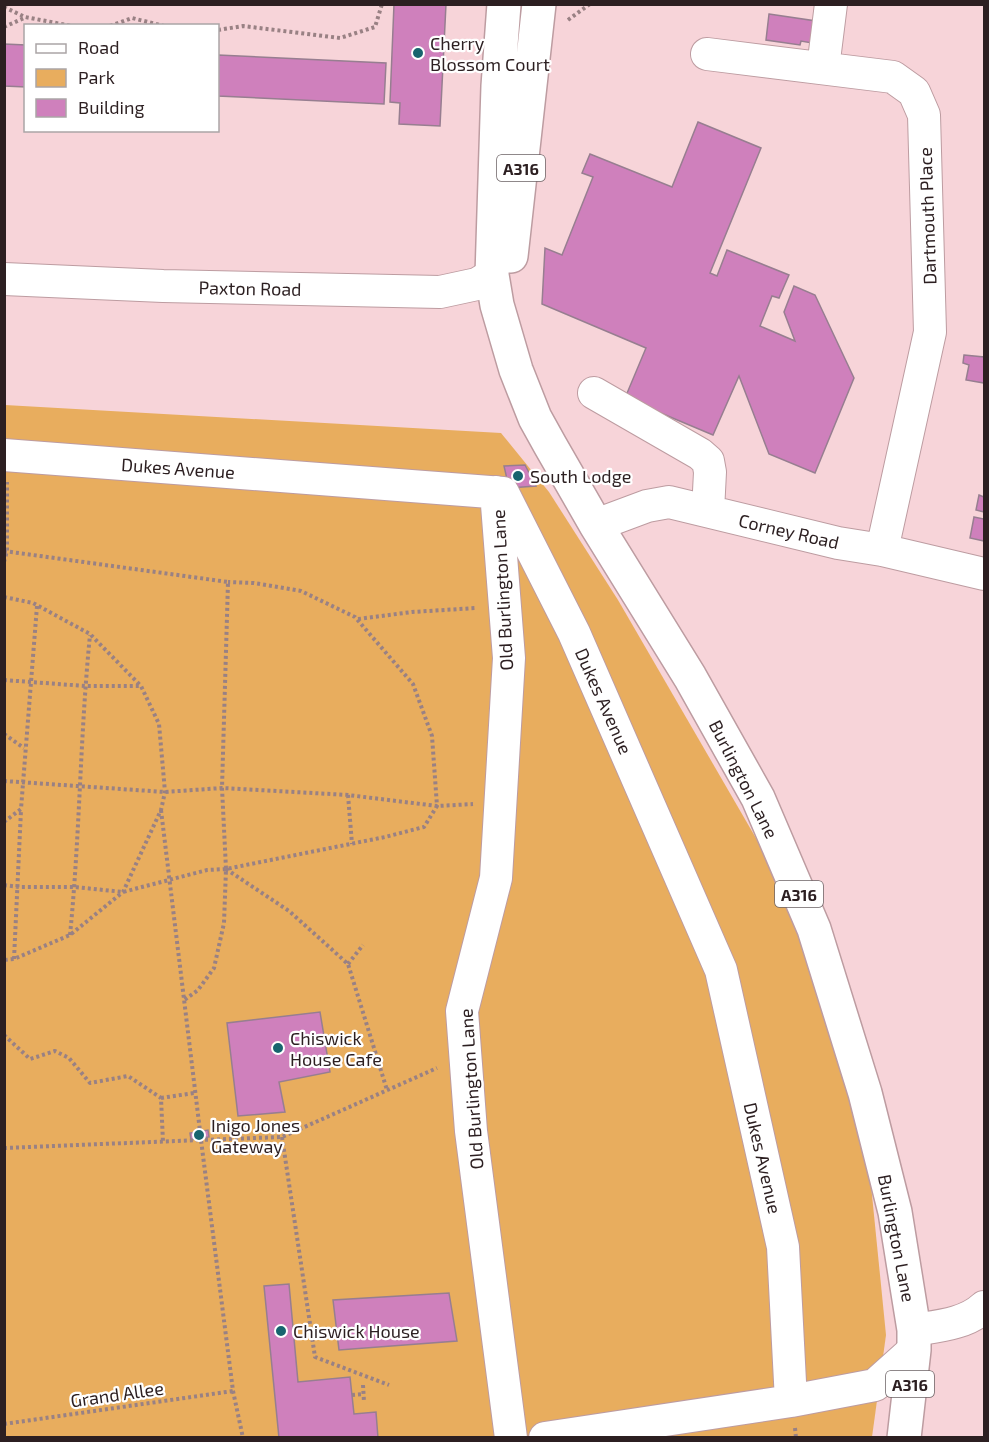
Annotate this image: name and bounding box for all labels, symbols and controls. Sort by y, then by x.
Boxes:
legend [24,24,219,132]
place label: Cherry Blossom Court [430,32,550,75]
text: Road [78,36,119,58]
marker: Cherry Blossom Court [411,46,425,60]
text: Park [78,66,115,88]
text: Building [78,96,145,118]
street label: Dartmouth Place [914,147,940,285]
road number: A316 [497,155,545,181]
street label: Paxton Road [198,276,302,300]
street label: Dukes Avenue [120,453,236,483]
place label: South Lodge [530,465,631,487]
marker: South Lodge [511,469,525,483]
street label: Old Burlington Lane [487,509,517,671]
street label: Corney Road [737,509,841,553]
street label: Dukes Avenue [571,645,637,757]
street label: Burlington Lane [705,716,783,842]
road number: A316 [775,881,823,907]
street label: Old Burlington Lane [454,1008,488,1170]
place label: Chiswick House Cafe [290,1027,382,1070]
marker: Chiswick House Cafe [271,1041,285,1055]
street label: Dukes Avenue [739,1100,787,1216]
place label: Inigo Jones Gateway [211,1114,300,1157]
marker: Inigo Jones Gateway [192,1128,206,1142]
street label: Burlington Lane [874,1172,920,1304]
place label: Chiswick House [293,1320,420,1342]
marker: Chiswick House [274,1324,288,1338]
road number: A316 [886,1371,934,1397]
street label: Grand Allee [69,1377,165,1411]

